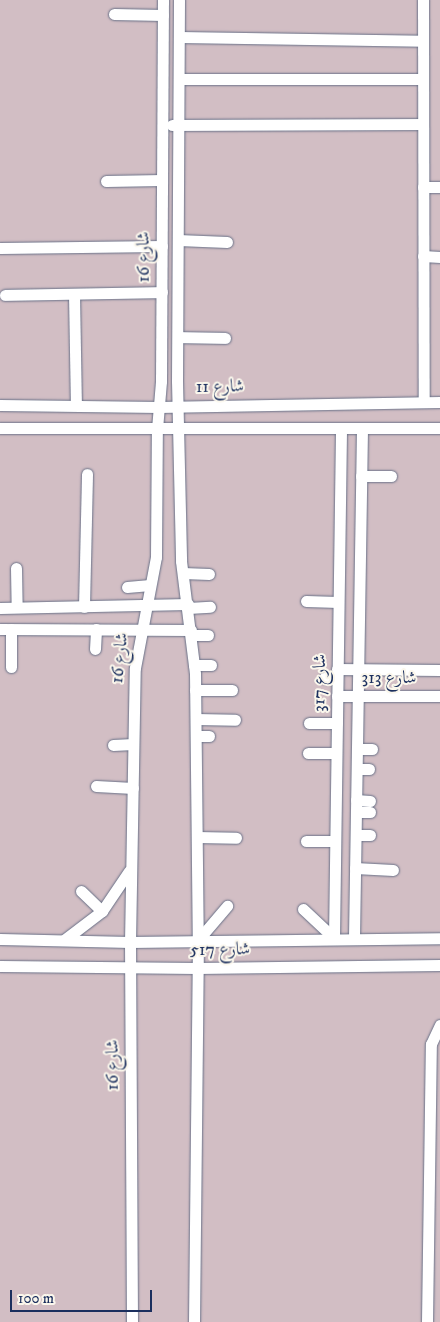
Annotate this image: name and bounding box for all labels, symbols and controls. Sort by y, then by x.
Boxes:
street label: شارع 16 [133,231,155,283]
street label: شارع 11 [196,376,244,398]
street label: شارع 16 [107,632,133,684]
street label: شارع 317 [309,654,331,712]
street label: شارع 313 [361,667,417,689]
street label: شارع 517 [190,939,250,961]
street label: شارع 16 [102,1039,124,1091]
scale bar [12,1280,155,1312]
text: 100 m [18,1289,54,1308]

